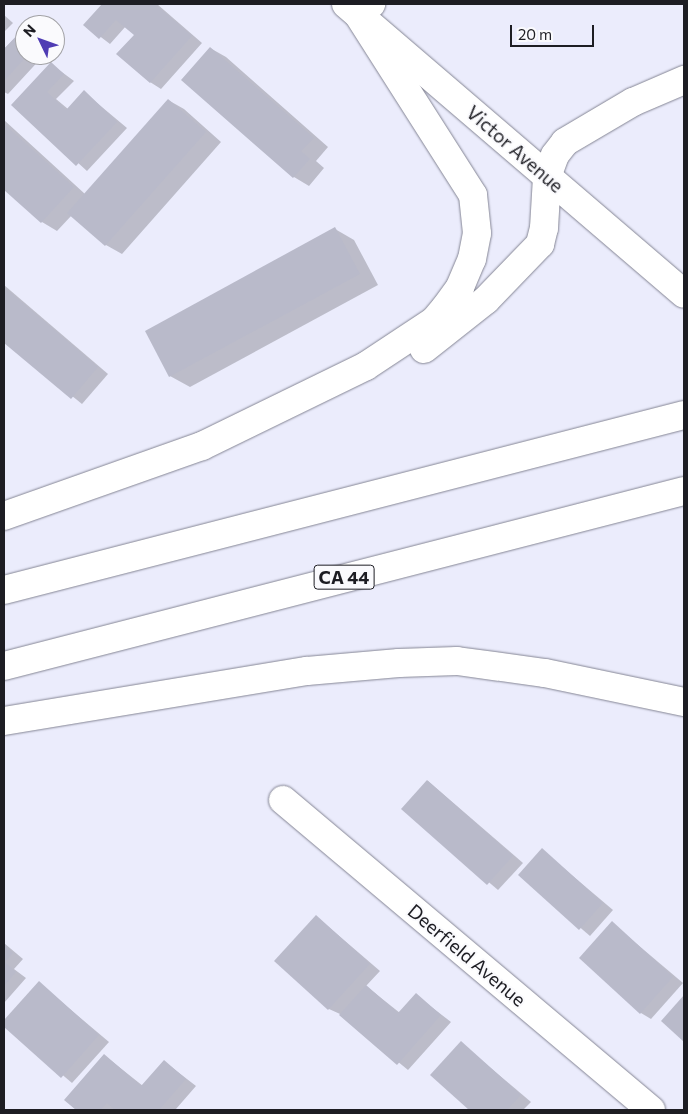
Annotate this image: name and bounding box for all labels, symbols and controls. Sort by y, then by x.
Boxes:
north arrow [15,15,65,65]
scale bar [513,15,597,47]
text: N [19,21,39,40]
text: 20 m [518,25,552,43]
street label: Victor Avenue [462,101,568,197]
road number: CA 44 [313,562,375,592]
street label: Deerfield Avenue [403,899,531,1011]

